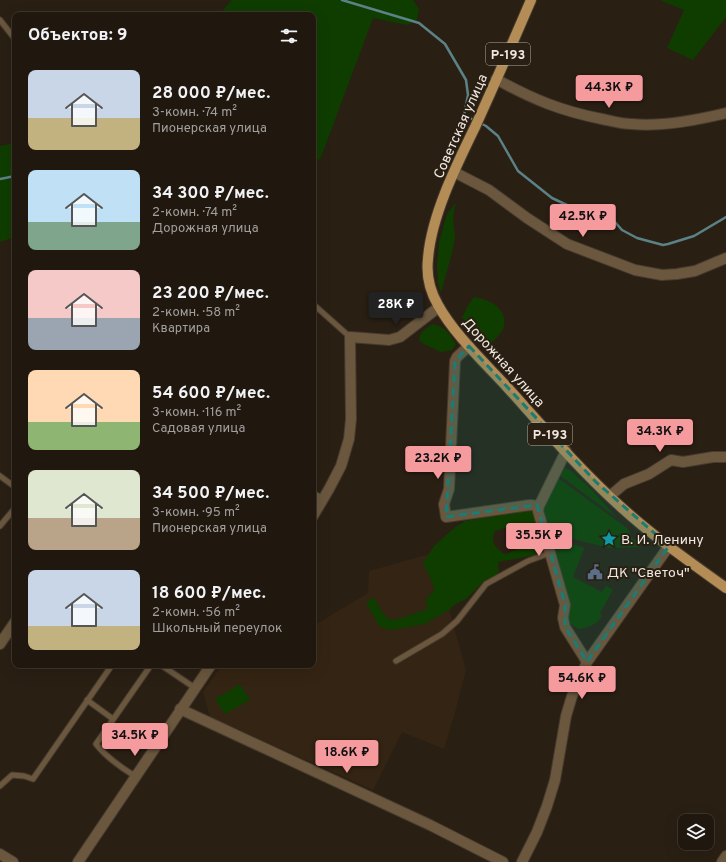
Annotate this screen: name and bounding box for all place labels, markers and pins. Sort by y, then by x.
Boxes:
pin: 44.3K ₽ [572,75,646,109]
pin: 42.5K ₽ [546,204,620,238]
pin: 28K ₽ [368,292,424,326]
pin: 34.3K ₽ [623,419,697,453]
pin: 23.2K ₽ [401,446,475,480]
pin: 35.5K ₽ [502,523,576,557]
place icon: В. И. Ленину [600,530,618,548]
place label: В. И. Ленину [621,532,704,549]
public building icon: ДК "Светоч" [586,563,604,581]
place label: ДК "Светоч" [607,565,690,582]
pin: 54.6K ₽ [545,666,619,700]
pin: 34.5K ₽ [98,723,172,757]
pin: 18.6K ₽ [310,740,384,774]

